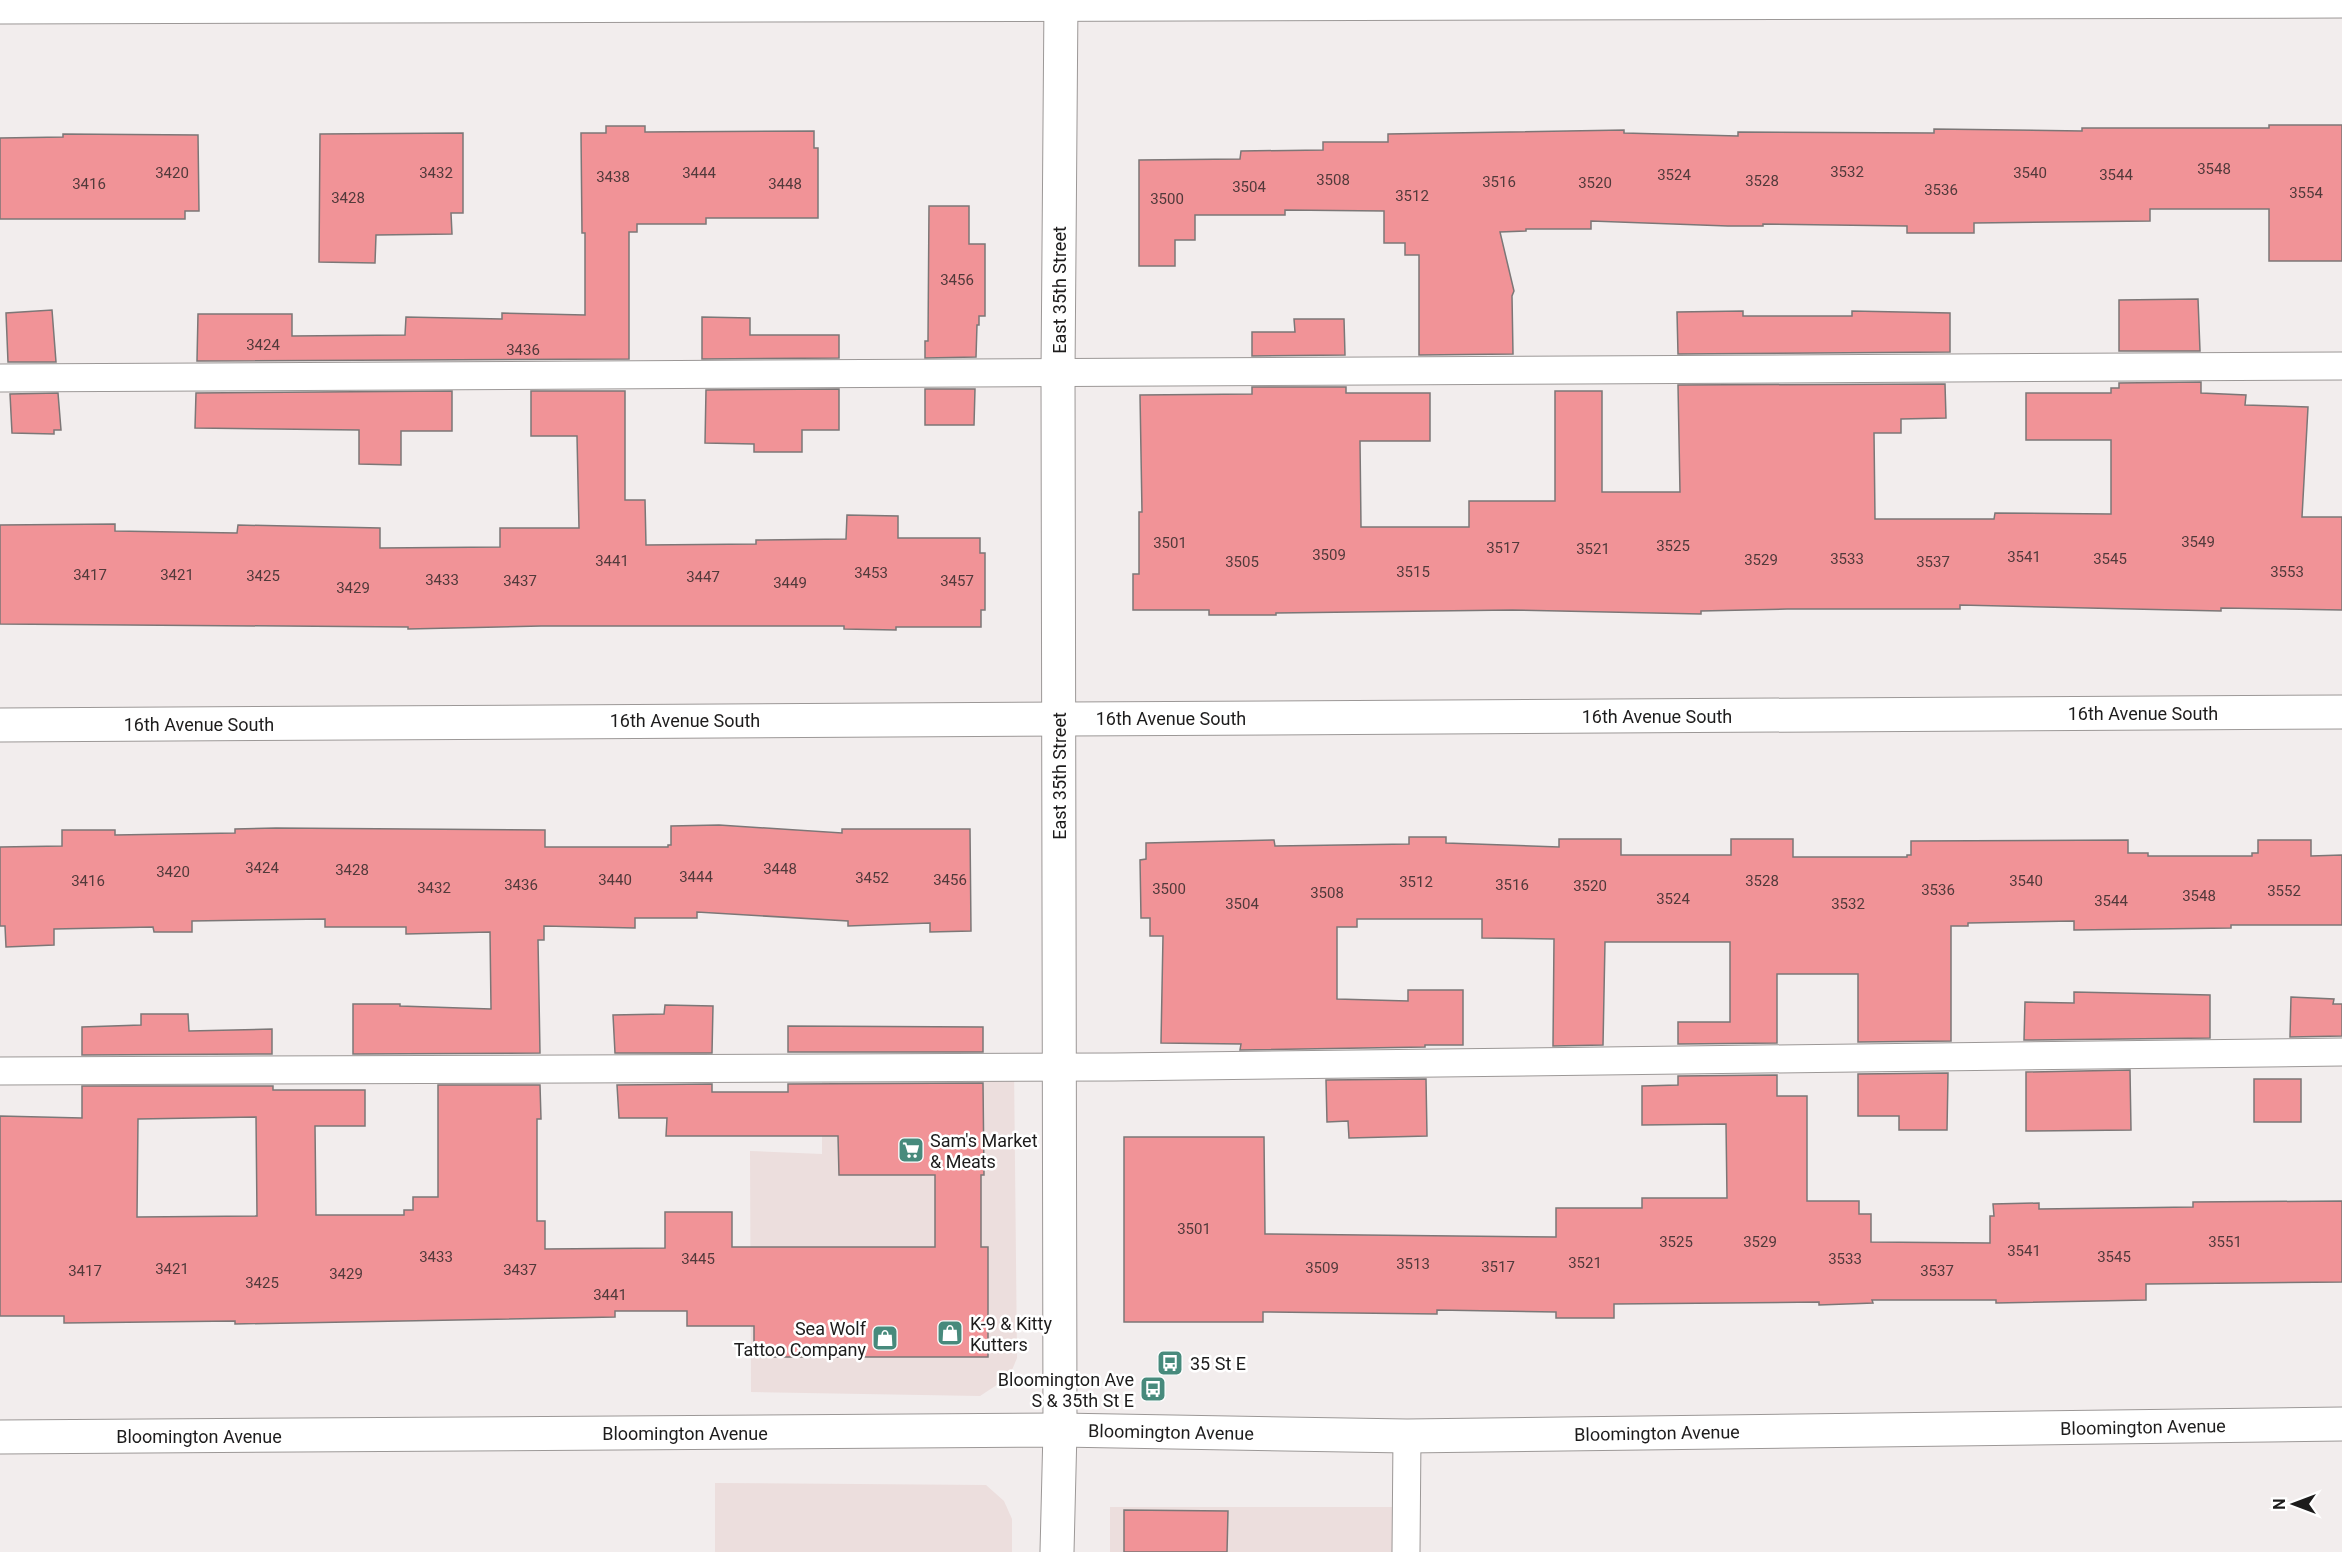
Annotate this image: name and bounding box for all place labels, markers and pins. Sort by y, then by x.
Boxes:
place label: Sam's Market & Meats [930,1130,1038,1172]
supermarket icon: Sam's Market & Meats [896,1135,926,1165]
place label: K-9 & Kitty Kutters [970,1313,1052,1355]
place label: Sea Wolf Tattoo Company [734,1318,867,1360]
shop icon: K-9 & Kitty Kutters [935,1318,965,1348]
shop icon: Sea Wolf Tattoo Company [870,1323,900,1353]
bus stop icon: 35 St E [1155,1348,1185,1378]
place label: 35 St E [1190,1353,1246,1374]
place label: Bloomington Ave S & 35th St E [998,1369,1134,1411]
bus stop icon: Bloomington Ave S & 35th St E [1138,1374,1168,1404]

